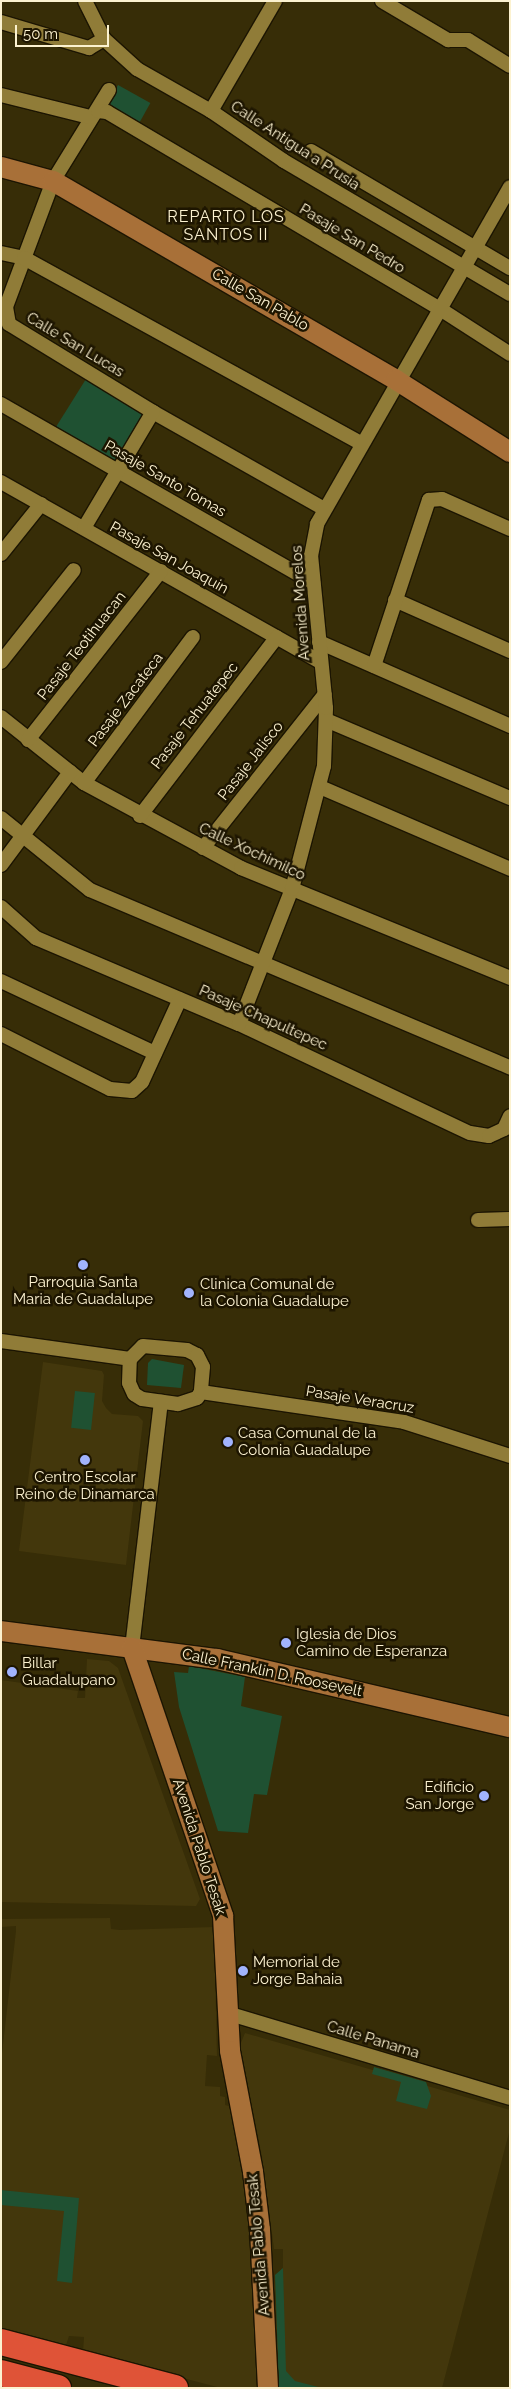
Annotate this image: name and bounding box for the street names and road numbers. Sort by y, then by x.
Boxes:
street label: Calle Antigua a Prusia [227,97,363,195]
street label: Pasaje San Pedro [296,200,408,278]
street label: Calle San Pablo [208,265,312,335]
street label: Calle San Lucas [23,309,127,381]
street label: Pasaje Santo Tomas [101,437,229,521]
street label: Pasaje San Joaquin [106,518,232,598]
street label: Avenida Morelos [288,545,314,661]
street label: Pasaje Teotihuacan [34,588,130,704]
street label: Pasaje Zacateca [85,649,167,751]
street label: Pasaje Tehuatepec [148,659,242,773]
street label: Pasaje Jalisco [214,718,288,804]
street label: Calle Xochimilco [196,819,308,885]
street label: Pasaje Chapultepec [196,982,330,1054]
street label: Pasaje Veracruz [304,1383,416,1417]
street label: Calle Franklin D. Roosevelt [180,1645,364,1701]
street label: Avenida Pablo Tesak [168,1776,230,1918]
street label: Calle Panama [325,2017,421,2063]
street label: Avenida Pablo Tesak [244,2173,274,2317]

